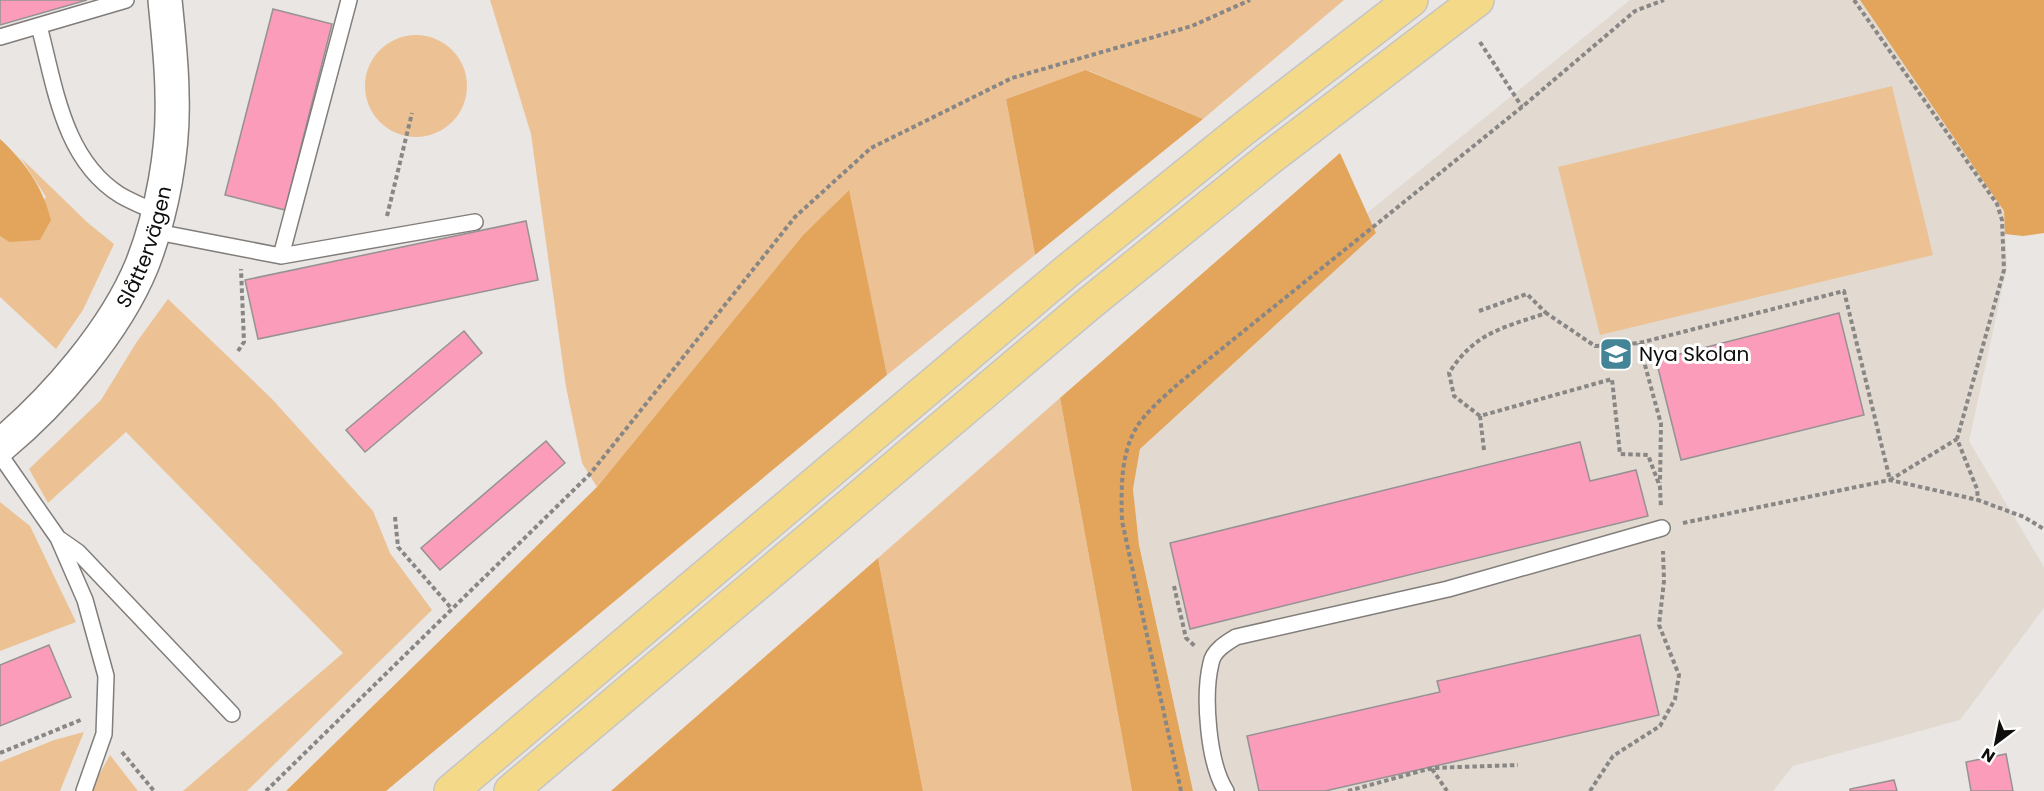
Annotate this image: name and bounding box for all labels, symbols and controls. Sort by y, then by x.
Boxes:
street label: Slåttervägen [109,183,178,313]
school or university icon: Nya Skolan [1598,336,1634,372]
place label: Nya Skolan [1639,340,1749,368]
north arrow [1966,713,2026,773]
text: N [1977,742,2000,768]

